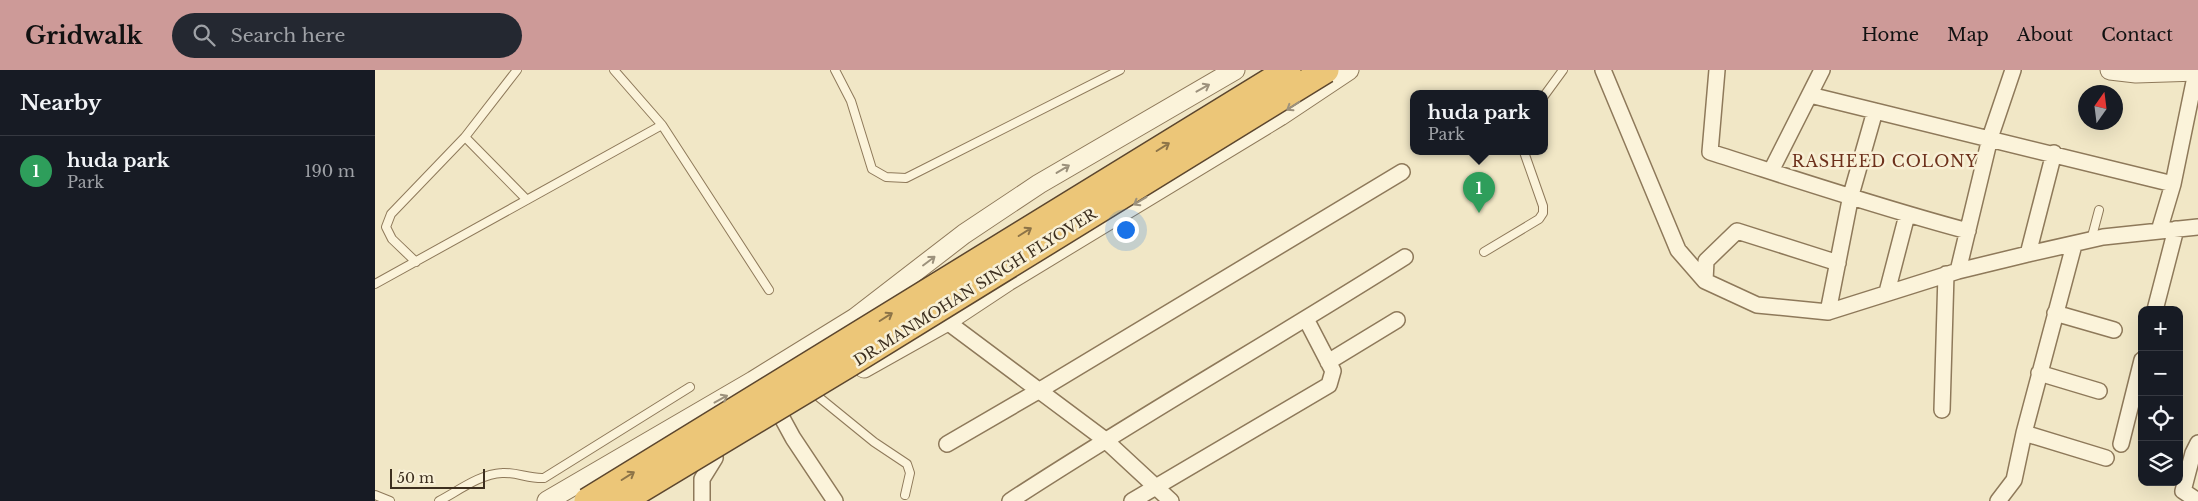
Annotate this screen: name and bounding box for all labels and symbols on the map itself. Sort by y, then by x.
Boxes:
one-way arrow [1196,82,1210,92]
north arrow [2078,85,2123,130]
one-way arrow [1287,102,1301,112]
one-way arrow [1156,142,1170,152]
district label: RASHEED COLONY [1792,151,1978,171]
one-way arrow [1056,164,1070,174]
pin: 1 [1463,172,1495,213]
one-way arrow [1134,196,1148,206]
street label: DR.MANMOHAN SINGH FLYOVER [850,203,1101,370]
your location [1113,217,1139,243]
one-way arrow [1017,227,1031,237]
one-way arrow [922,256,936,266]
one-way arrow [879,312,893,322]
one-way arrow [713,394,728,404]
scale bar [390,466,485,489]
one-way arrow [621,470,635,480]

